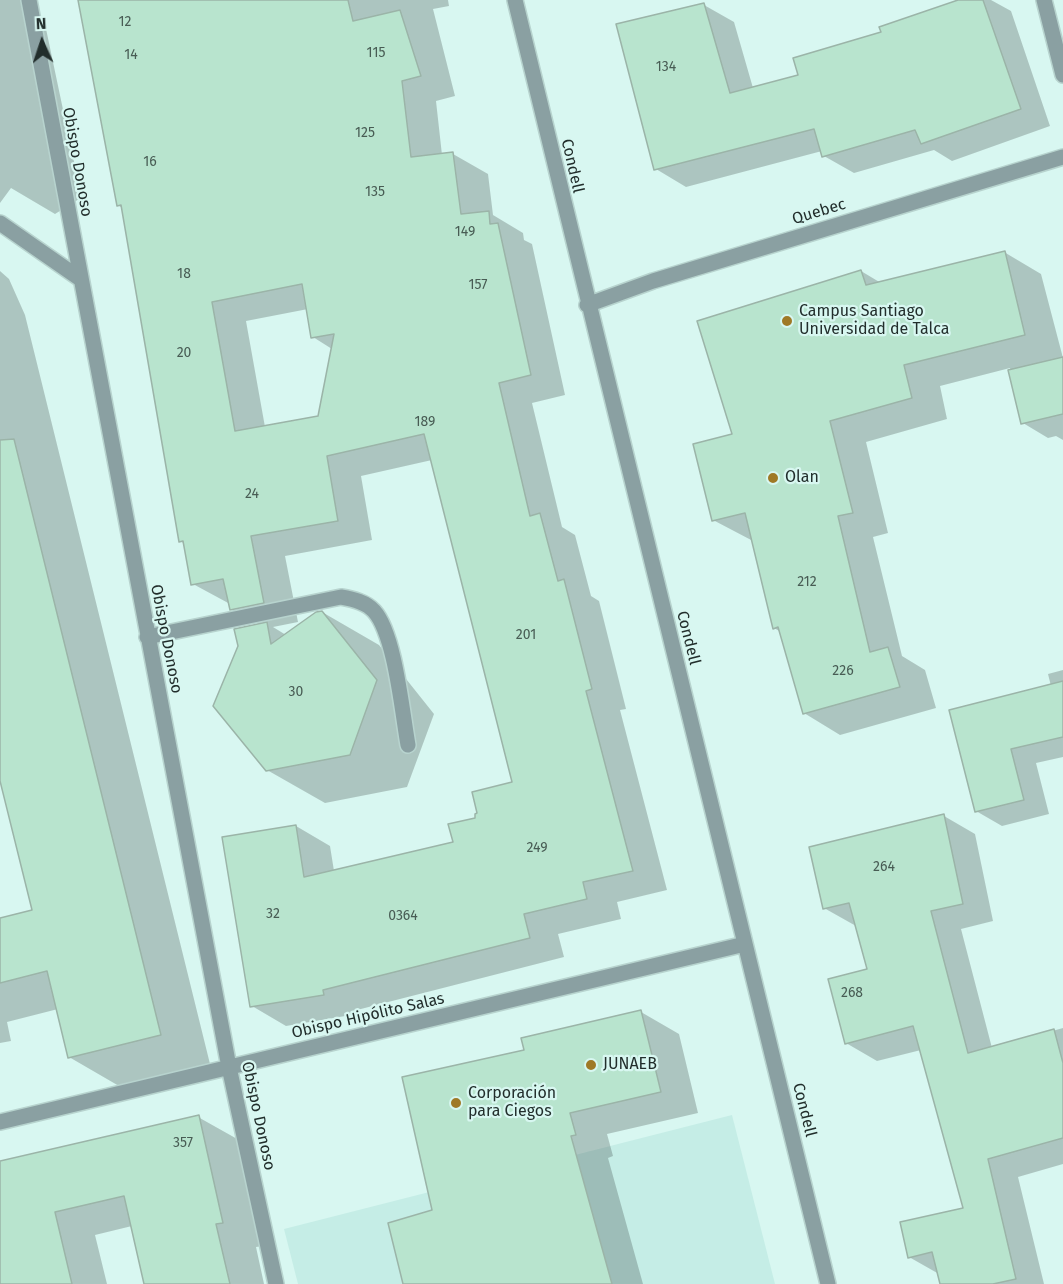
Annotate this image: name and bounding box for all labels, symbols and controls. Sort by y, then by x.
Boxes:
north arrow [12,12,72,72]
text: N [35,14,47,33]
house number: 12 [119,14,131,30]
house number: 115 [367,45,385,61]
house number: 14 [124,47,138,63]
house number: 134 [656,59,676,75]
street label: Obispo Donoso [58,106,96,218]
house number: 125 [355,125,375,141]
street label: Condell [556,137,588,195]
house number: 16 [143,154,157,170]
house number: 135 [365,184,385,200]
street label: Quebec [790,195,848,229]
house number: 149 [455,224,475,240]
house number: 18 [177,266,191,282]
house number: 157 [469,277,487,293]
place label: Campus Santiago Universidad de Talca [799,302,949,340]
marker: Campus Santiago Universidad de Talca [780,314,794,328]
house number: 20 [177,345,191,361]
house number: 189 [415,414,435,430]
place label: Olan [785,468,819,488]
marker: Olan [766,471,780,485]
house number: 24 [245,486,259,502]
house number: 212 [797,574,817,590]
street label: Obispo Donoso [146,583,186,695]
street label: Condell [672,609,704,667]
house number: 201 [516,627,536,643]
house number: 226 [832,663,854,679]
house number: 30 [289,684,303,700]
house number: 249 [526,840,548,856]
house number: 264 [873,859,895,875]
house number: 32 [266,906,280,922]
house number: 0364 [388,908,418,924]
house number: 268 [841,985,863,1001]
street label: Obispo Hipólito Salas [290,989,446,1043]
place label: JUNAEB [603,1055,657,1075]
marker: JUNAEB [584,1058,598,1072]
street label: Obispo Donoso [237,1060,279,1172]
street label: Condell [788,1081,820,1139]
place label: Corporación para Ciegos [468,1084,556,1122]
marker: Corporación para Ciegos [449,1096,463,1110]
house number: 357 [173,1135,193,1151]

